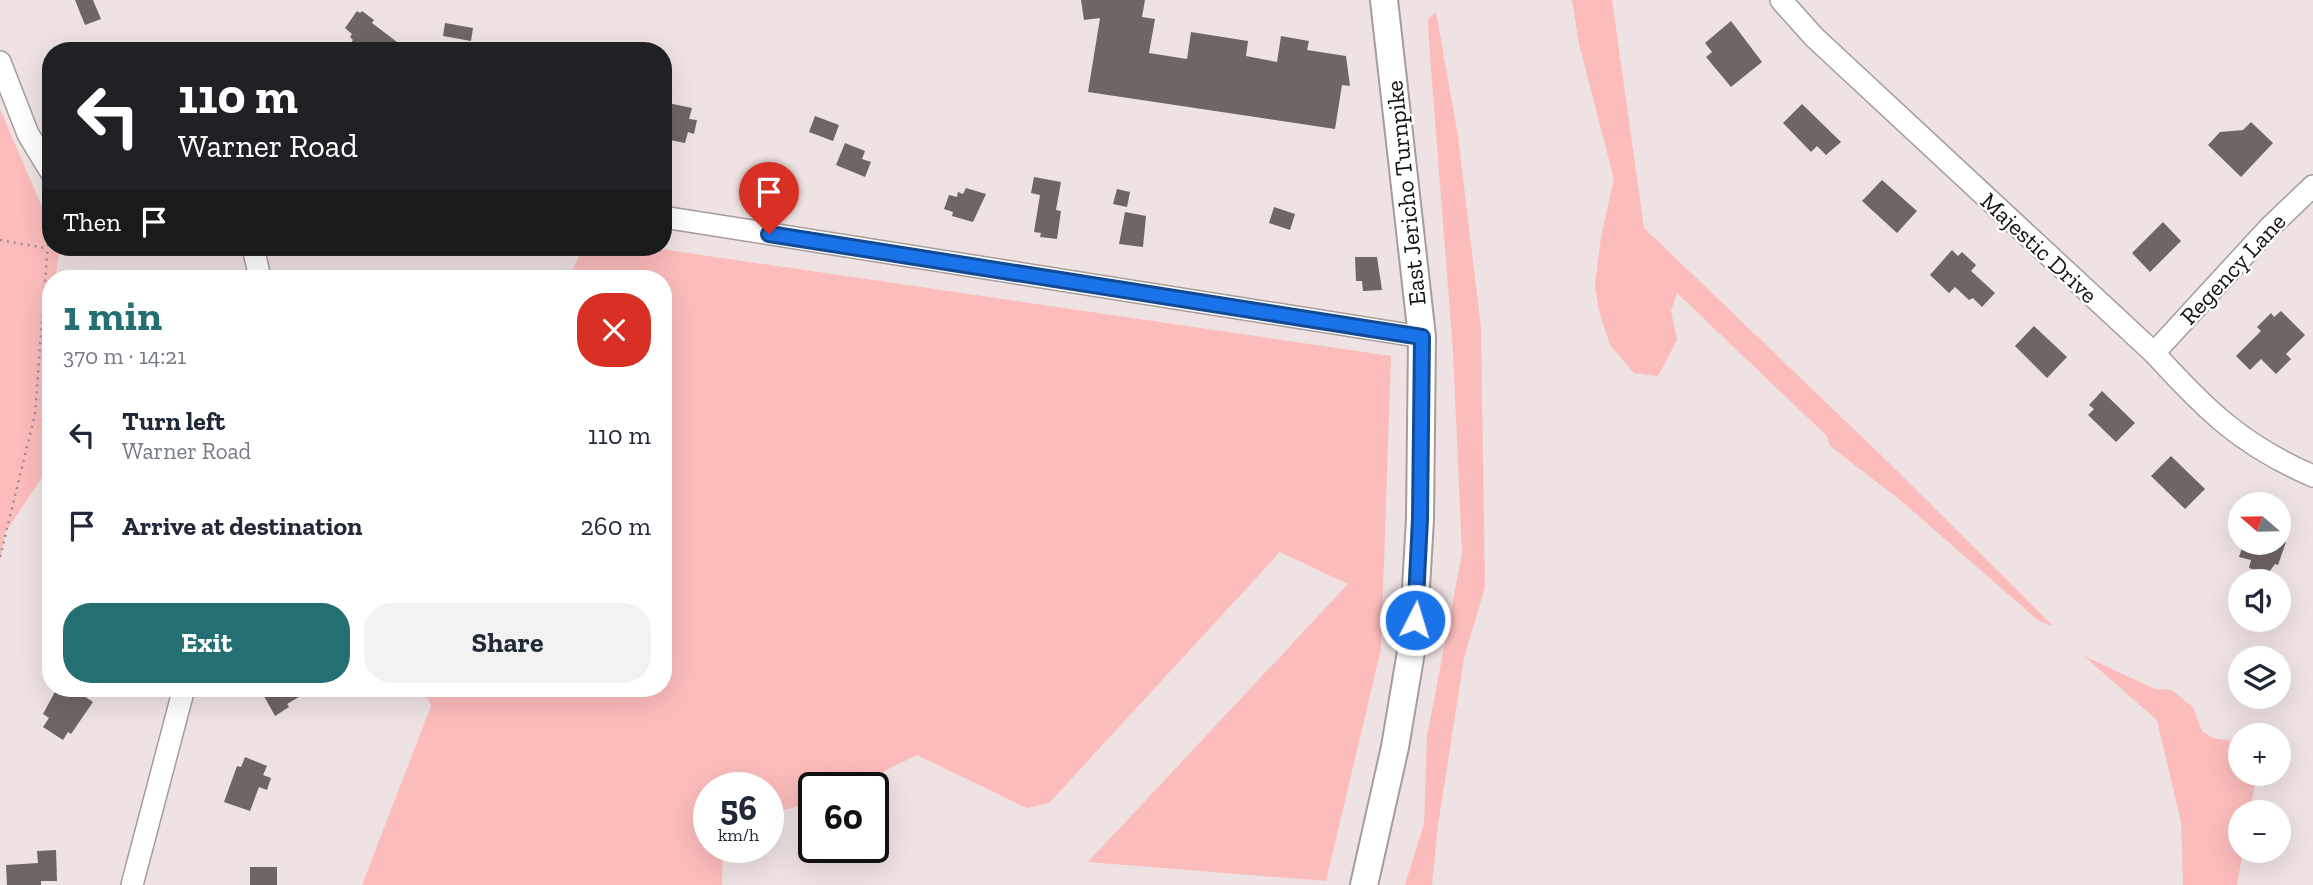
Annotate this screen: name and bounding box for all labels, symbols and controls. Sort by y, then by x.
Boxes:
text: 110 m [178,67,298,126]
icon: left [63,70,154,161]
street label: East Jericho Turnpike [1379,79,1432,307]
text: Warner Road [178,127,358,165]
pin [739,162,799,234]
icon: arrive [750,173,788,211]
street label: Majestic Drive [1975,186,2104,309]
icon: arrive [135,203,173,241]
text: Then [63,206,121,238]
street label: Regency Lane [2174,207,2292,330]
text: 1 min [63,290,162,341]
button: close [577,293,651,367]
text: 370 m · 14:21 [63,342,186,370]
text: Turn left [122,405,225,437]
icon: left [63,416,101,454]
text: 110 m [588,419,651,451]
text: Warner Road [122,437,251,465]
north arrow [2228,492,2291,555]
map controls [2228,492,2291,863]
icon: arrive [63,507,101,545]
text: Arrive at destination [122,510,362,542]
text: 260 m [580,510,651,542]
button: sound [2228,569,2291,632]
position arrow [1378,583,1452,657]
button: Exit [63,603,350,683]
button: Share [364,603,651,683]
button: layers [2228,646,2291,709]
button: + [2228,723,2291,786]
speed limit sign: 60 [798,772,889,863]
text: 56 [720,787,757,829]
button: − [2228,800,2291,863]
text: km/h [718,824,759,846]

